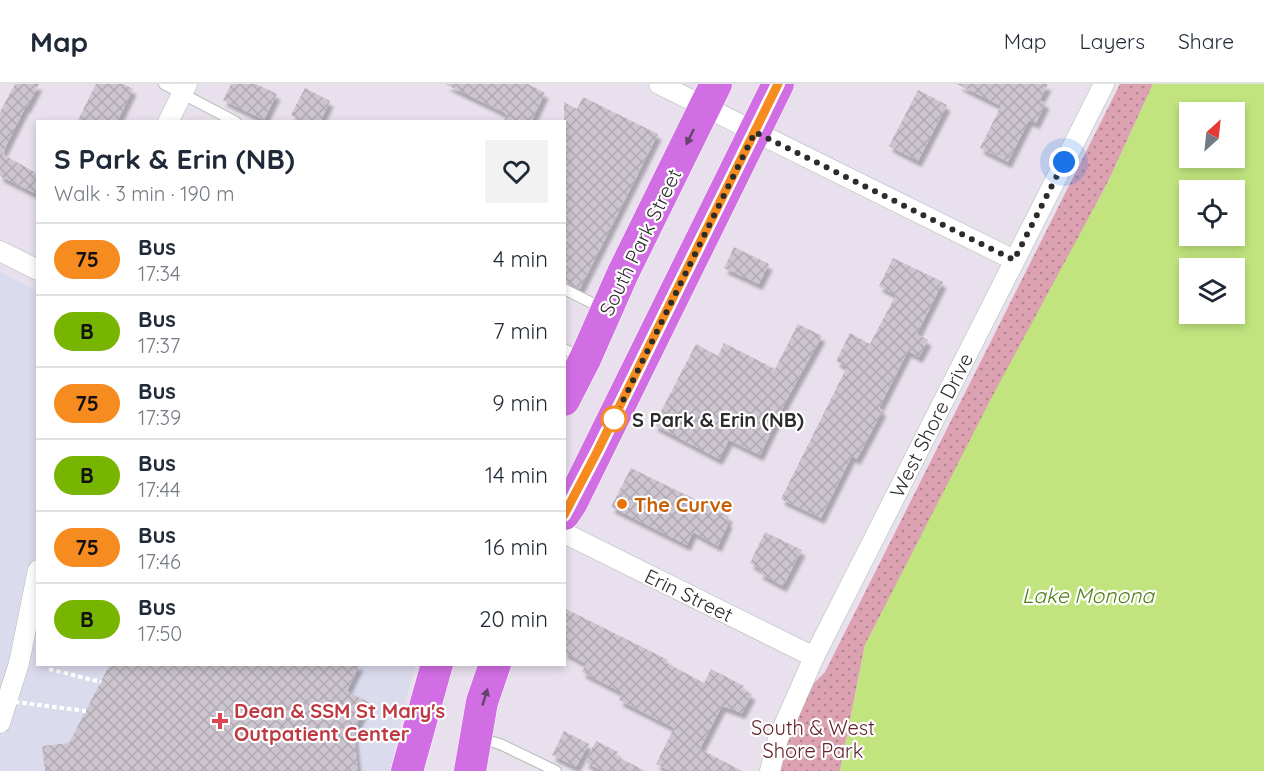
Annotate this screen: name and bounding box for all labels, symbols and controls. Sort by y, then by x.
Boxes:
text: Map [30,24,88,59]
text: Map [1004,28,1047,54]
text: Layers [1080,28,1145,54]
text: Share [1178,28,1234,54]
north arrow [1179,102,1245,168]
map controls [1179,102,1245,324]
one-way arrow [686,128,695,145]
button: heart [485,140,548,203]
text: S Park & Erin (NB) [54,141,295,176]
your location [1049,147,1079,177]
street label: South Park Street [594,164,687,320]
button: locate [1179,180,1245,246]
text: Walk · 3 min · 190 m [54,181,234,206]
text: Bus [138,233,176,261]
text: 4 min [493,245,548,273]
text: 75 [75,246,99,272]
button: layers [1179,258,1245,324]
text: 17:34 [138,261,180,286]
text: Bus [138,305,176,333]
text: 7 min [493,317,548,345]
text: B [80,318,94,344]
text: 17:37 [138,333,180,358]
street label: West Shore Drive [884,349,978,501]
text: Bus [138,377,176,405]
text: 9 min [492,389,548,417]
text: 75 [75,390,99,416]
text: 17:39 [138,405,181,430]
marker: S Park & Erin (NB) [601,406,627,432]
place label: S Park & Erin (NB) [632,407,804,432]
text: Bus [138,449,176,477]
text: 14 min [485,461,548,489]
text: B [80,462,94,488]
text: 17:44 [138,477,180,502]
place label: The Curve [634,492,733,517]
marker: The Curve [615,497,629,511]
text: Bus [138,521,176,549]
text: 16 min [485,533,548,561]
text: 75 [75,534,99,560]
text: 17:46 [138,549,181,574]
street label: Erin Street [641,563,737,627]
water label: Lake Monona [1022,582,1155,608]
text: Bus [138,593,176,621]
text: 20 min [479,605,548,633]
text: B [80,606,94,632]
text: 17:50 [138,621,182,646]
one-way arrow [481,688,490,706]
place label: Dean & SSM St Mary's Outpatient Center [234,698,445,746]
marker: Dean & SSM St Mary's Outpatient Center [211,712,229,730]
park label: South & West Shore Park [751,715,875,763]

